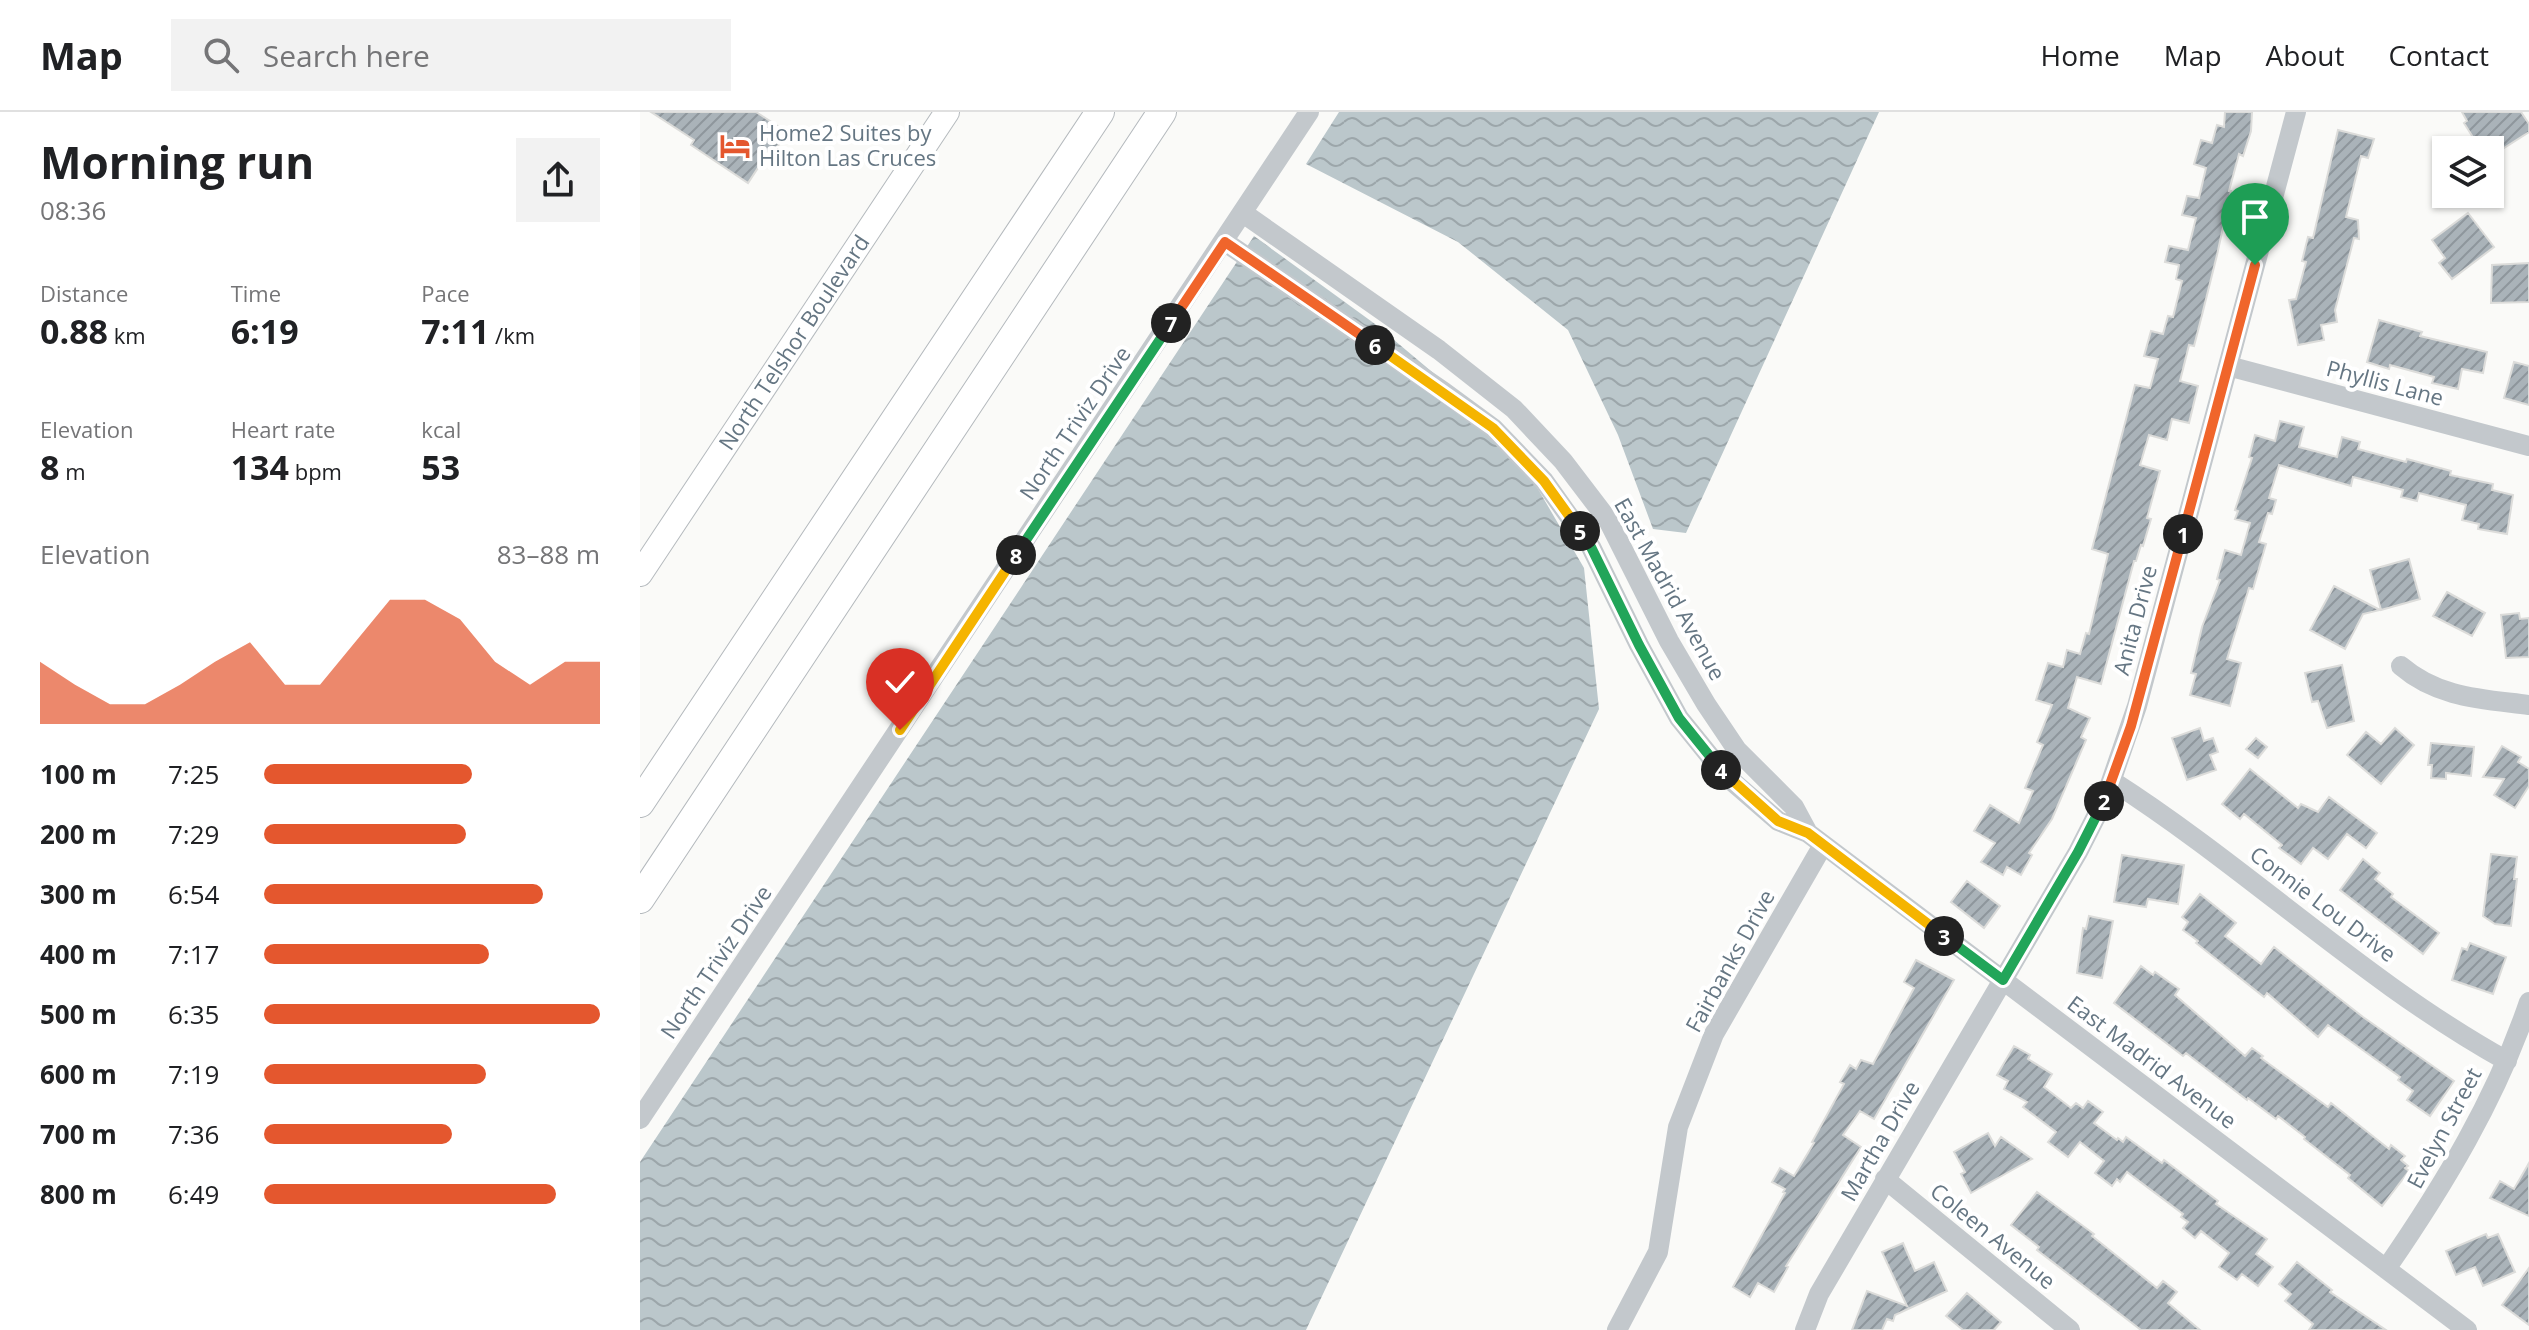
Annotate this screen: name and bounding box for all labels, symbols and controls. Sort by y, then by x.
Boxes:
search box [171,19,731,91]
text: Map [40,29,123,81]
icon: search [199,33,243,77]
text: Search here [263,35,430,76]
text: Home [2041,36,2120,74]
text: Map [2164,36,2222,74]
text: About [2266,36,2344,74]
text: Contact [2388,36,2489,74]
place label: Home2 Suites by Hilton Las Cruces [759,117,936,172]
hotel icon: Home2 Suites by Hilton Las Cruces [718,129,752,163]
text: Morning run [40,132,314,192]
map controls [2432,136,2504,208]
button: layers [2432,136,2504,208]
button: share [516,138,600,222]
pin [2221,183,2289,265]
text: 08:36 [40,192,106,228]
icon: arrive [2233,195,2277,239]
street label: North Telshor Boulevard [711,228,875,455]
text: Distance [40,278,128,308]
text: Time [231,278,281,308]
text: Pace [421,278,470,308]
pin: 7 [1151,303,1191,343]
text: 0.88 [40,308,108,354]
text: 6:19 [231,308,299,354]
text: 7:11 [421,308,489,354]
text: 7 [1165,308,1177,338]
text: km [108,320,146,350]
text: /km [489,320,535,350]
pin: 6 [1355,325,1395,365]
text: 6 [1369,330,1381,360]
street label: North Triviz Drive [1012,340,1137,505]
street label: Phyllis Lane [2323,352,2447,412]
text: Elevation [40,414,133,444]
text: Heart rate [231,414,335,444]
text: kcal [421,414,461,444]
text: 8 [40,444,59,490]
text: 134 [231,444,289,490]
text: 53 [421,444,460,490]
text: m [59,456,86,486]
text: bpm [289,456,342,486]
street label: East Madrid Avenue [1608,492,1734,685]
pin: 5 [1560,511,1600,551]
pin: 1 [2163,514,2203,554]
text: 5 [1574,516,1586,546]
text: 1 [2177,519,2189,549]
pin: 8 [996,535,1036,575]
text: Elevation [40,536,150,572]
text: 83–88 m [497,536,600,572]
text: 8 [1010,540,1022,570]
street label: Anita Drive [2105,561,2163,678]
pin [866,648,934,730]
icon: check [878,660,922,704]
pin: 4 [1701,750,1741,790]
text: 4 [1715,755,1727,785]
text: 100 m [40,756,117,792]
text: 7:25 [168,756,219,792]
pin: 2 [2084,781,2124,821]
text: 2 [2098,786,2110,816]
text: 200 m [40,816,117,852]
text: 7:29 [168,816,219,852]
street label: Connie Lou Drive [2245,838,2403,968]
text: 300 m [40,876,117,912]
text: 6:54 [168,876,219,912]
street label: North Triviz Drive [653,879,778,1044]
street label: Fairbanks Drive [1677,884,1781,1037]
pin: 3 [1924,916,1964,956]
text: 3 [1938,921,1950,951]
text: 400 m [40,936,117,972]
text: 7:17 [168,936,219,972]
street label: East Madrid Avenue [2062,988,2243,1135]
text: 500 m [40,996,117,1032]
text: 6:35 [168,996,219,1032]
text: 600 m [40,1056,117,1092]
text: 7:19 [168,1056,219,1092]
street label: Evelyn Street [2399,1062,2488,1193]
street label: Martha Drive [1833,1075,1926,1206]
text: 700 m [40,1116,117,1152]
text: 7:36 [168,1116,219,1152]
street label: Coleen Avenue [1925,1175,2063,1295]
text: 800 m [40,1176,117,1212]
text: 6:49 [168,1176,219,1212]

